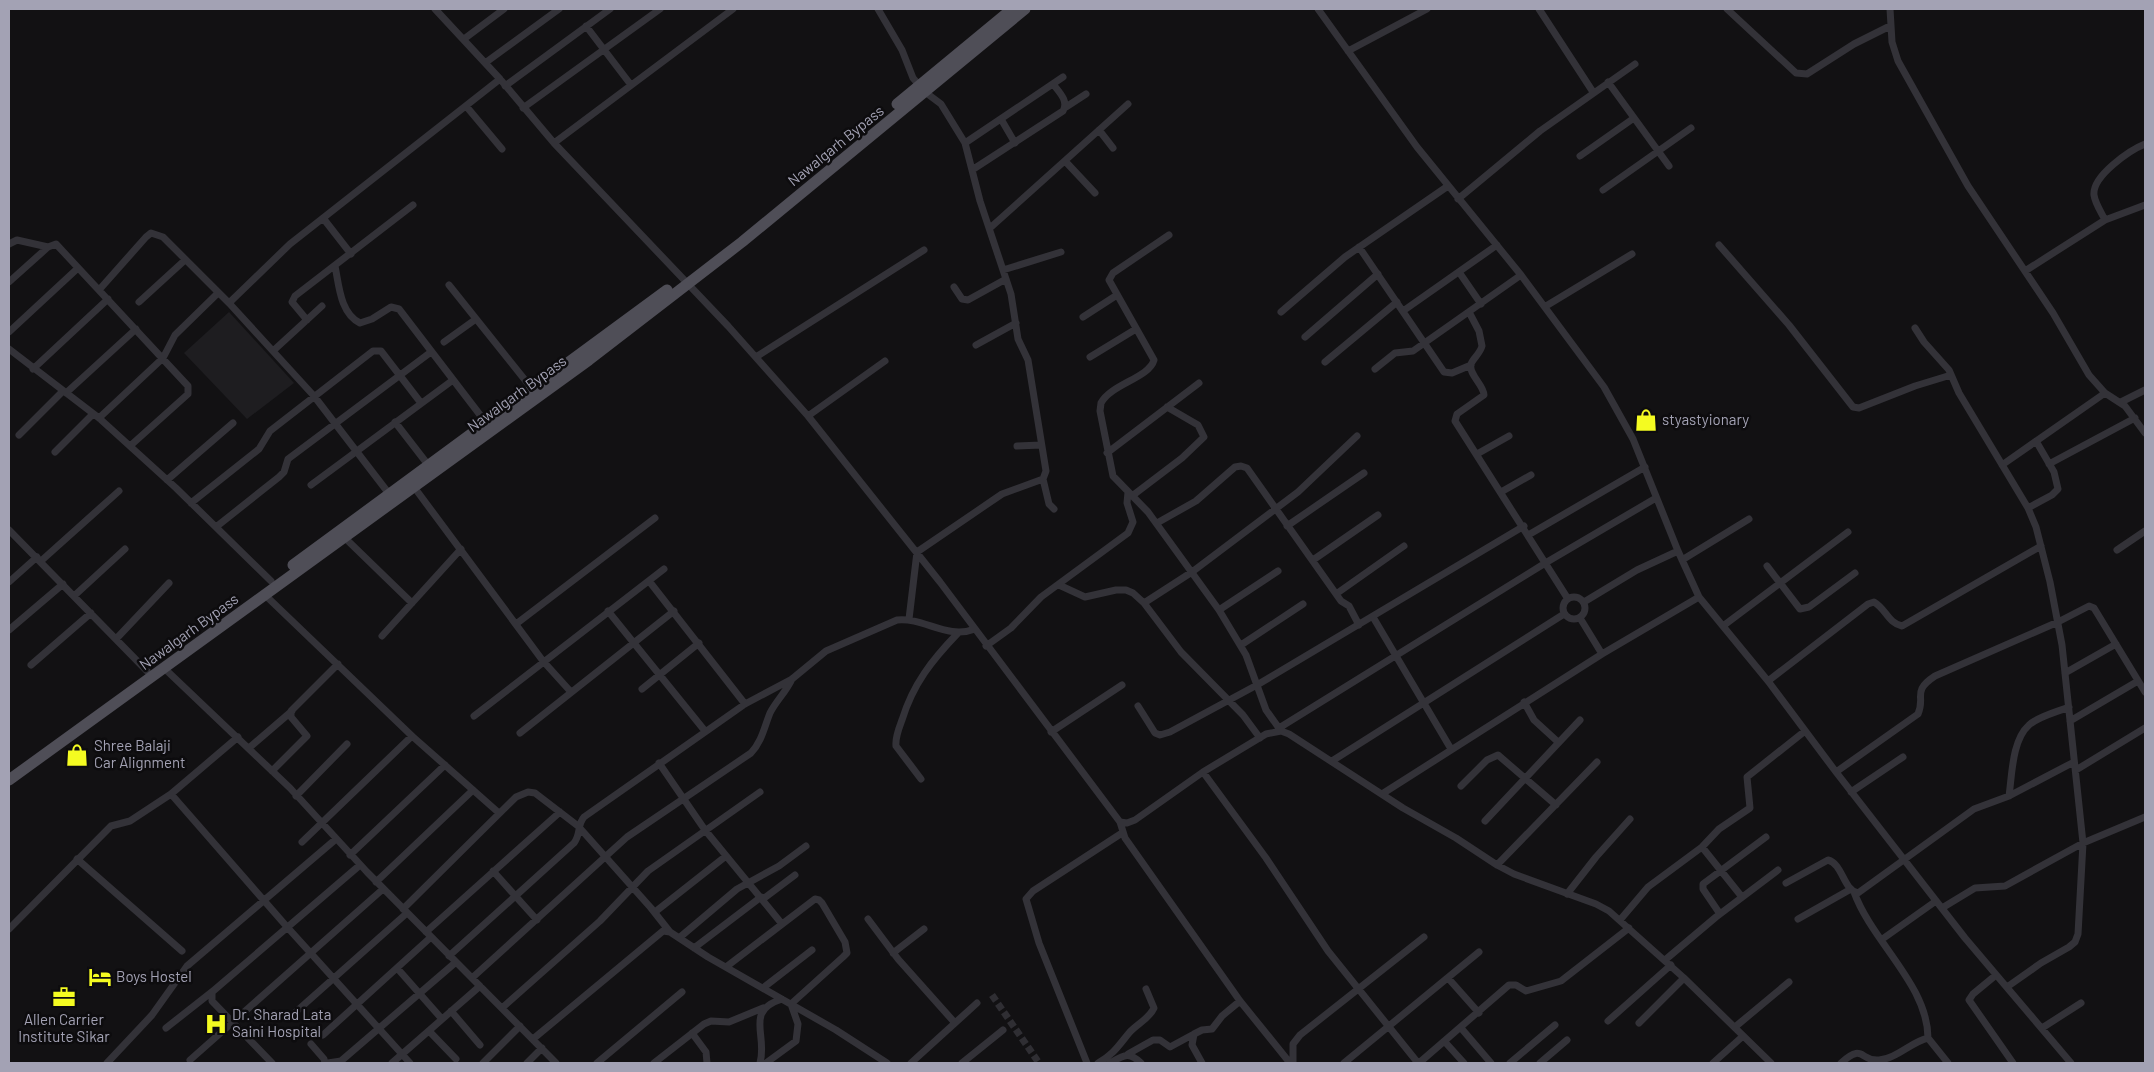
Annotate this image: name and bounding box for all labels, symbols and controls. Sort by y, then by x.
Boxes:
street label: Nawalgarh Bypass [784,101,887,189]
street label: Nawalgarh Bypass [463,351,569,435]
shop icon: styastyionary [1633,407,1659,433]
place label: styastyionary [1662,410,1749,428]
street label: Nawalgarh Bypass [135,589,241,673]
place label: Shree Balaji Car Alignment [94,736,185,771]
shop icon: Shree Balaji Car Alignment [64,742,90,768]
hotel icon: Boys Hostel [87,964,113,990]
place label: Boys Hostel [116,967,192,985]
office icon: Allen Carrier Institute Sikar [51,984,77,1010]
place label: Dr. Sharad Lata Saini Hospital [232,1005,331,1040]
place label: Allen Carrier Institute Sikar [18,1010,110,1045]
hospital icon: Dr. Sharad Lata Saini Hospital [203,1011,229,1037]

